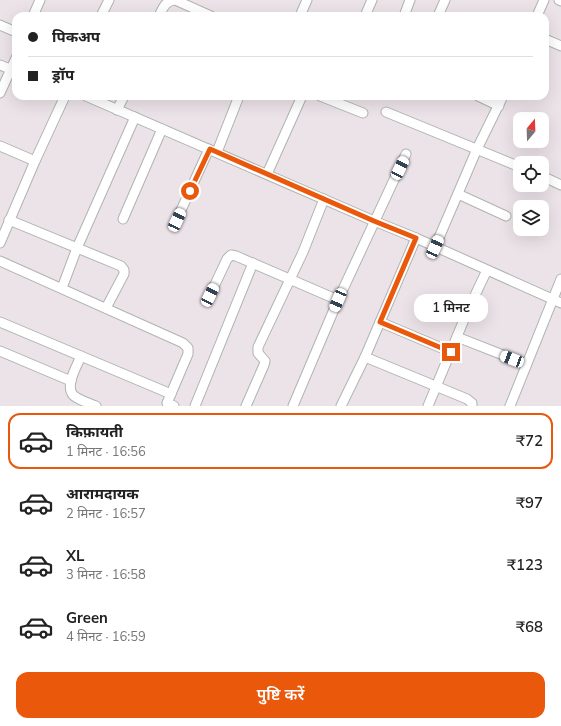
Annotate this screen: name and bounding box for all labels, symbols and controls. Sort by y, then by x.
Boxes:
text: पिकअप [52,27,100,47]
text: ड्रॉप [52,65,74,85]
north arrow [513,112,549,148]
map controls [513,112,549,236]
car [389,155,411,181]
button: locate [513,156,549,192]
route start [181,182,199,200]
button: layers [513,200,549,236]
car [166,207,188,233]
car [425,234,445,260]
car [199,282,221,308]
car [328,287,348,313]
callout: 1 मिनट [414,294,488,322]
text: 1 मिनट [432,299,470,317]
route end [442,343,460,361]
car [499,349,525,369]
text: किफ़ायती [66,422,123,442]
icon: car [18,423,54,459]
text: ₹72 [516,431,543,451]
text: 1 मिनट · 16:56 [66,443,146,461]
text: आरामदायक [66,484,139,504]
icon: car [18,485,54,521]
text: ₹97 [516,493,543,513]
text: 2 मिनट · 16:57 [66,505,146,523]
text: XL [66,546,85,566]
icon: car [18,547,54,583]
text: ₹123 [507,555,543,575]
text: 3 मिनट · 16:58 [66,566,146,584]
text: Green [66,608,108,628]
icon: car [18,609,54,645]
text: ₹68 [516,617,543,637]
text: 4 मिनट · 16:59 [66,628,146,646]
button: पुष्टि करें [16,672,545,718]

